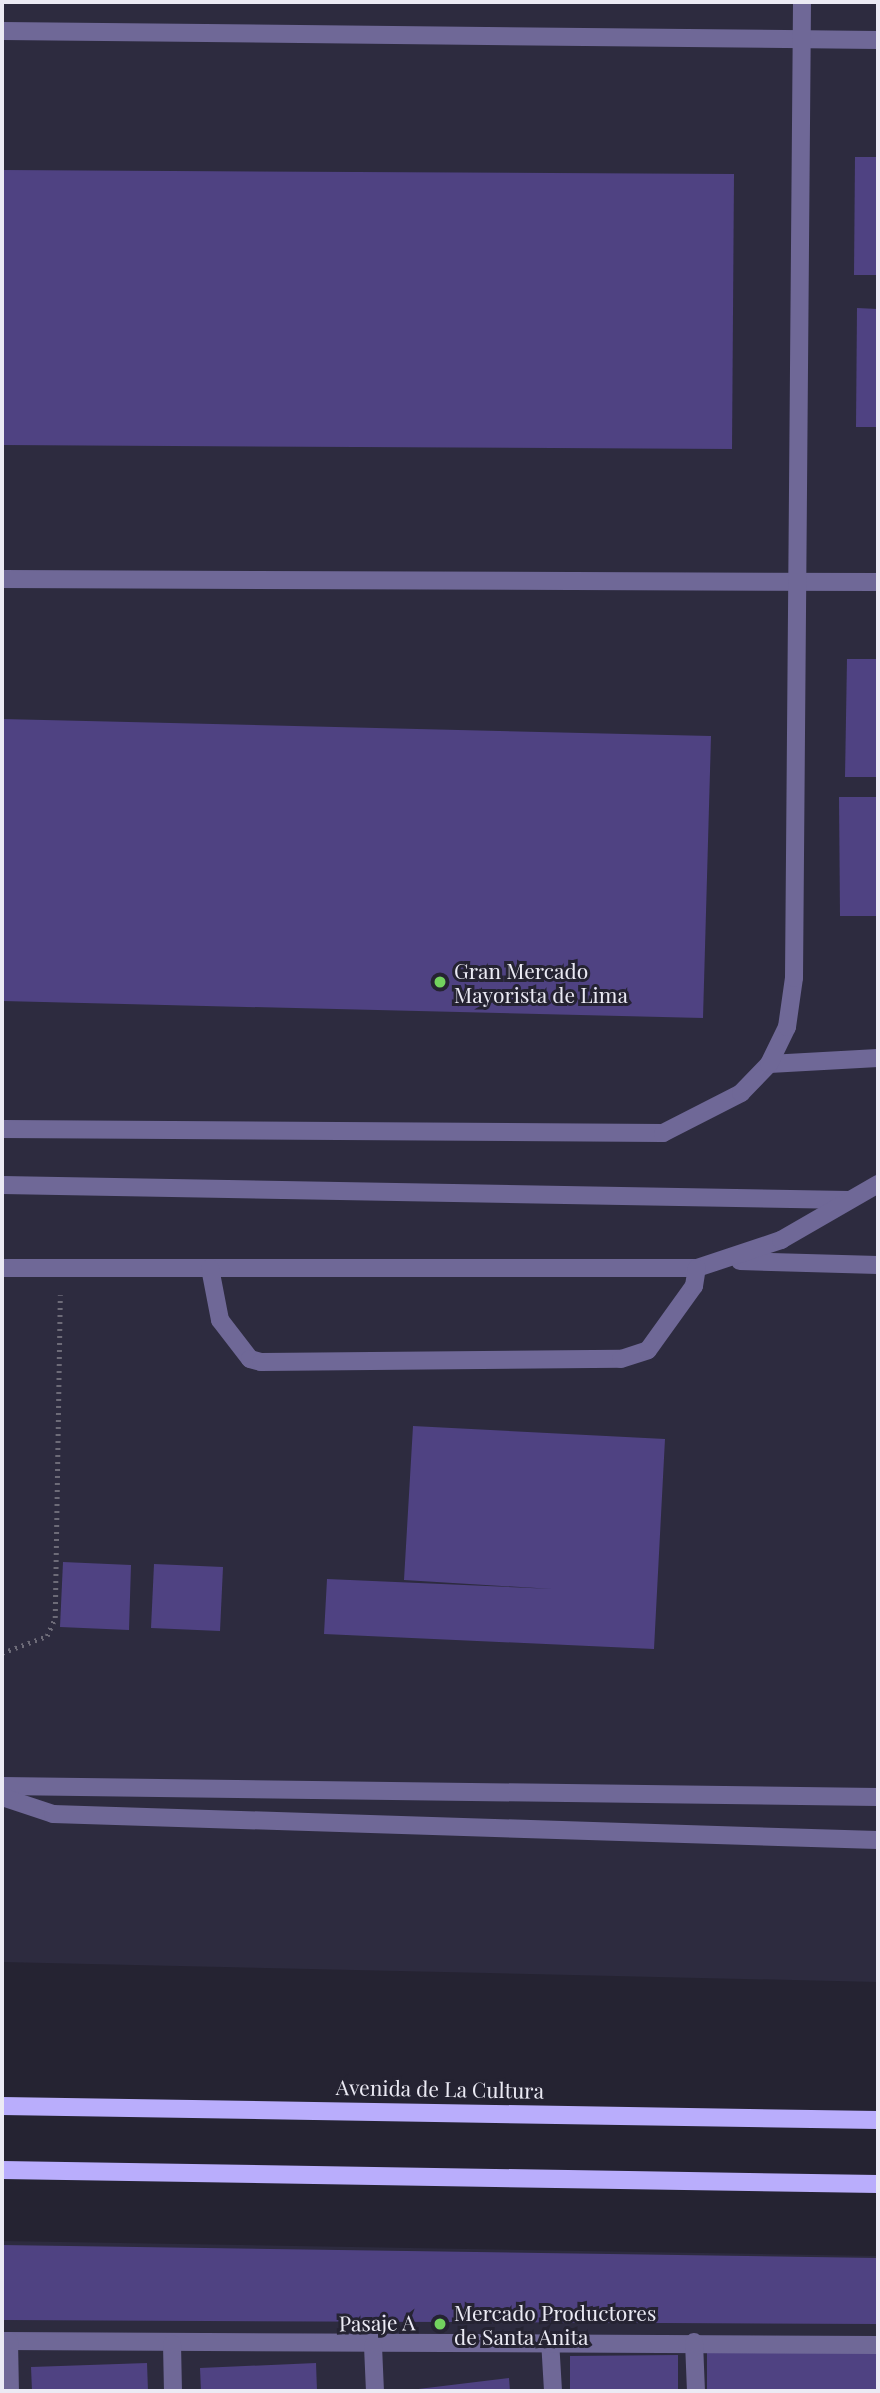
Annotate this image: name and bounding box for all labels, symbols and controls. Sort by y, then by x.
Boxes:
place label: Gran Mercado Mayorista de Lima [454,957,628,1007]
marker: Gran Mercado Mayorista de Lima [432,974,448,990]
street label: Avenida de La Cultura [335,2074,545,2102]
place label: Mercado Productores de Santa Anita [454,2299,656,2349]
street label: Pasaje A [338,2309,416,2335]
marker: Mercado Productores de Santa Anita [432,2316,448,2332]

